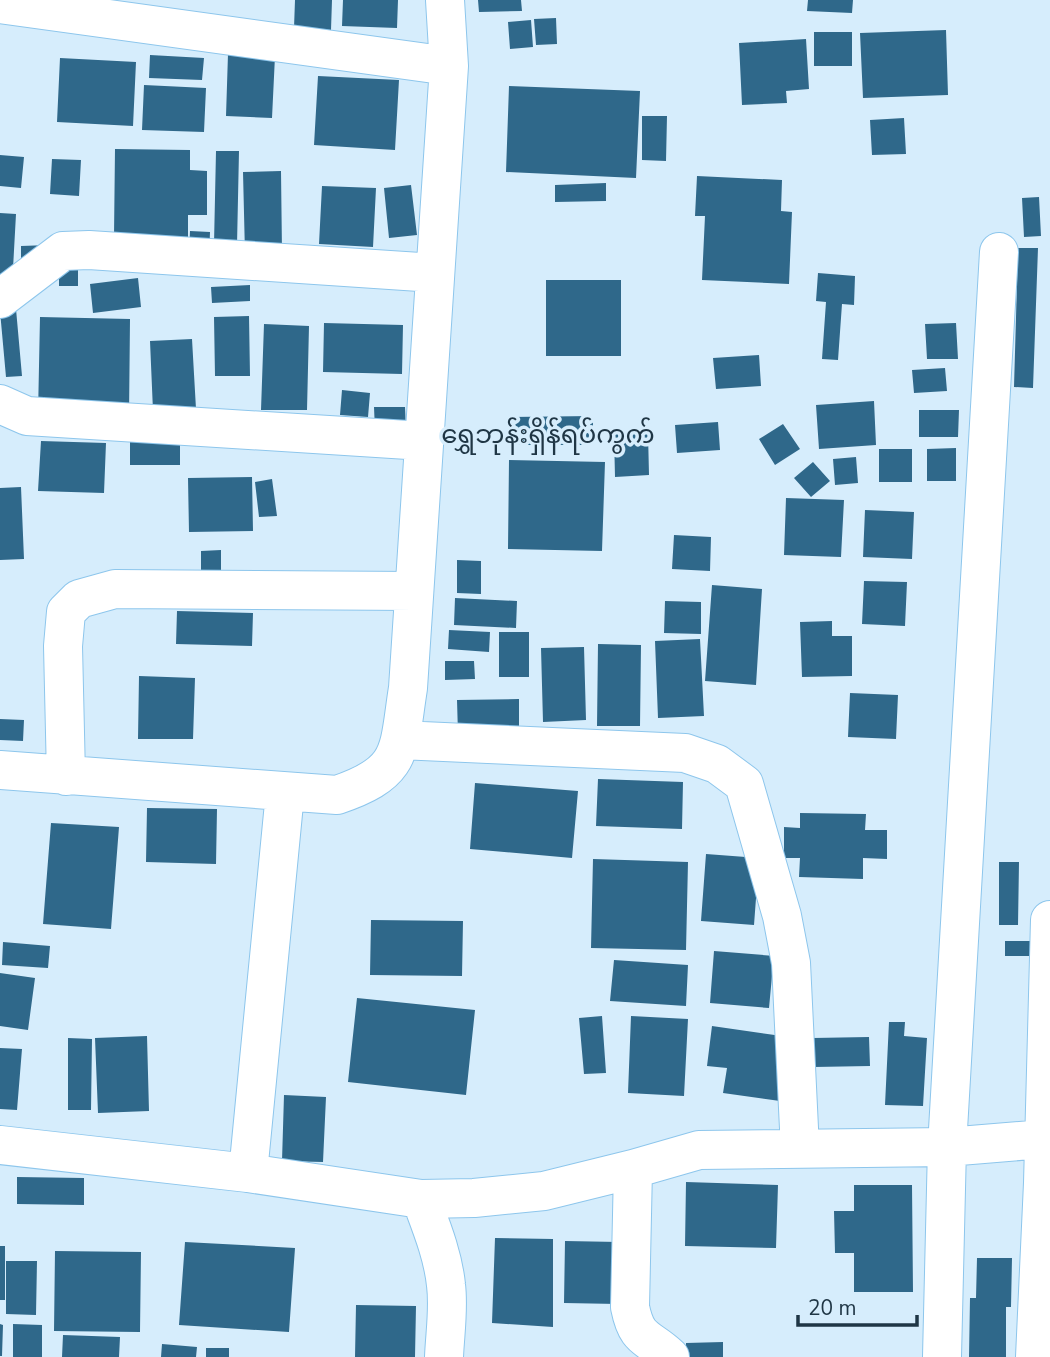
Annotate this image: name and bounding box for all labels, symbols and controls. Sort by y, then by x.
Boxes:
district label: ရွှေဘုန်းရှိန်ရပ်ကွက် [441,417,655,455]
scale bar [798,1284,917,1328]
text: 20 m [808,1294,857,1322]

